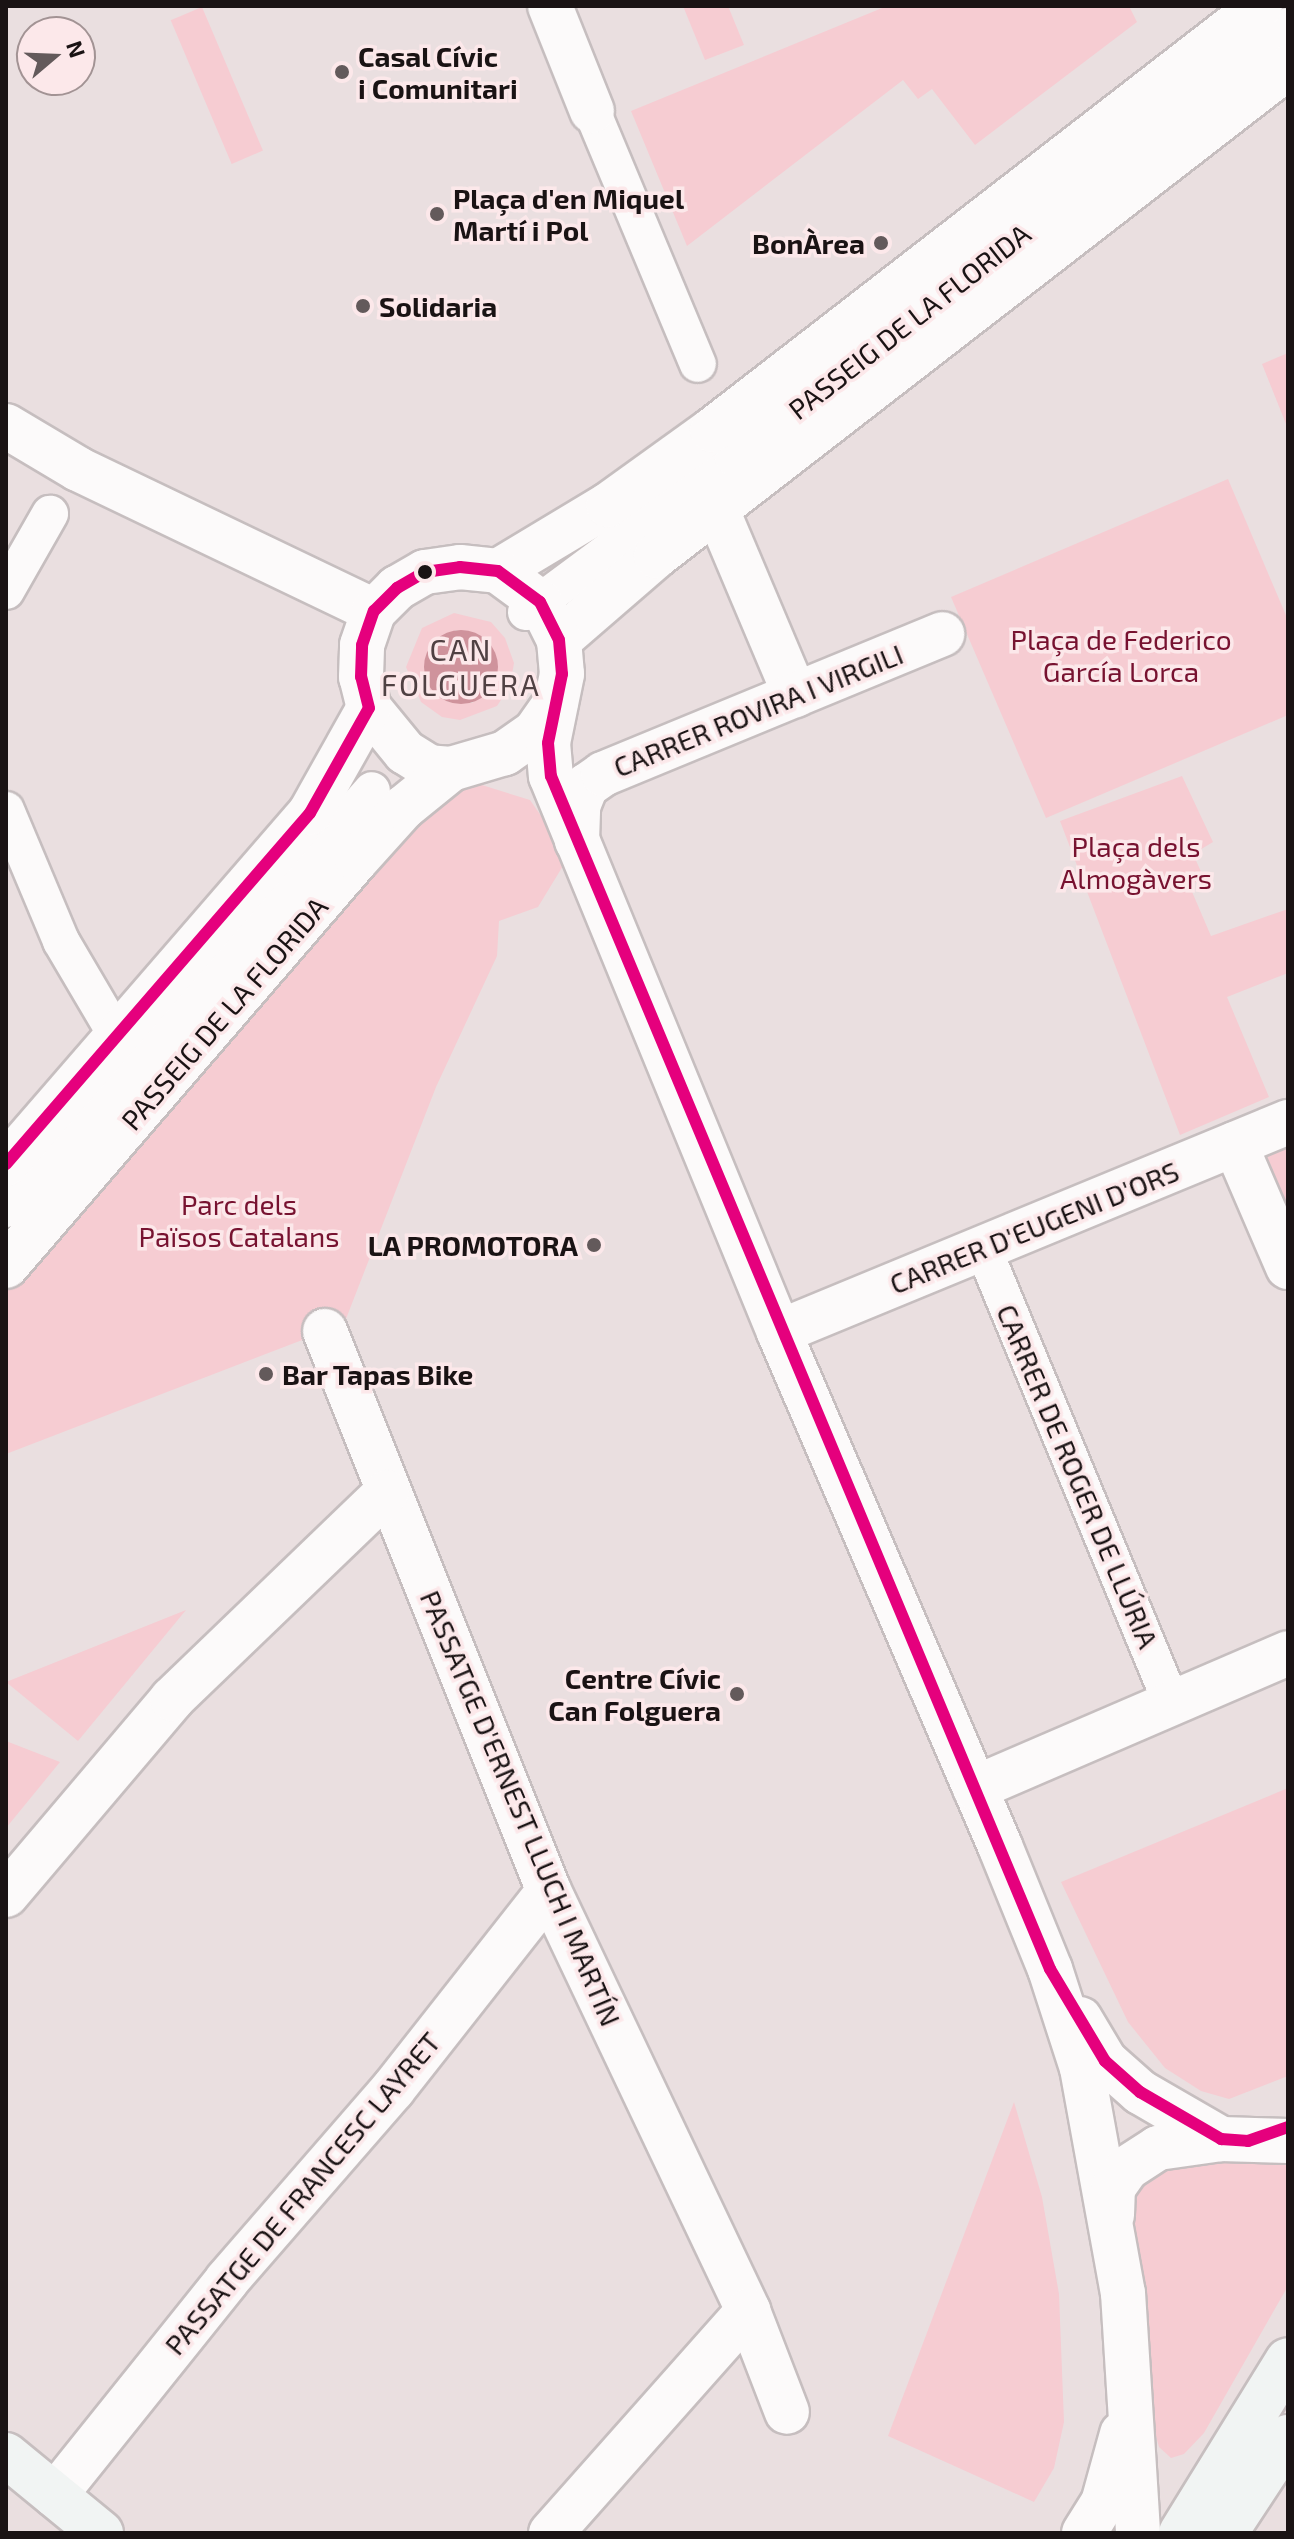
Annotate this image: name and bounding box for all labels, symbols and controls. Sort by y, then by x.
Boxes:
north arrow [16,16,96,96]
text: N [62,37,92,61]
place label: Casal Cívic i Comunitari [358,39,518,105]
marker: Casal Cívic i Comunitari [333,63,351,81]
place label: Plaça d'en Miquel Martí i Pol [453,181,684,247]
marker: Plaça d'en Miquel Martí i Pol [428,205,446,223]
street label: PASSEIG DE LA FLORIDA [781,216,1037,426]
place label: BonÀrea [752,226,865,260]
marker: BonÀrea [872,234,890,252]
place label: Solidaria [379,289,497,323]
marker: Solidaria [354,297,372,315]
unlabelled marker [417,564,433,580]
park label: Plaça de Federico García Lorca [1010,622,1232,688]
district label: CAN FOLGUERA [381,631,541,702]
street label: CARRER ROVIRA I VIRGILI [608,636,908,784]
park label: Plaça dels Almogàvers [1060,829,1212,895]
street label: PASSEIG DE LA FLORIDA [114,890,334,1136]
street label: CARRER D'EUGENI D'ORS [885,1154,1183,1300]
park label: Parc dels Països Catalans [139,1187,339,1253]
place label: LA PROMOTORA [367,1228,578,1262]
marker: LA PROMOTORA [585,1236,603,1254]
street label: CARRER DE ROGER DE LLÚRIA [990,1299,1166,1653]
place label: Bar Tapas Bike [282,1357,474,1391]
marker: Bar Tapas Bike [257,1365,275,1383]
street label: PASSATGE D'ERNEST LLUCH I MARTÍN [414,1585,628,2031]
place label: Centre Cívic Can Folguera [548,1661,721,1727]
marker: Centre Cívic Can Folguera [728,1685,746,1703]
street label: PASSATGE DE FRANCESC LAYRET [157,2025,447,2361]

